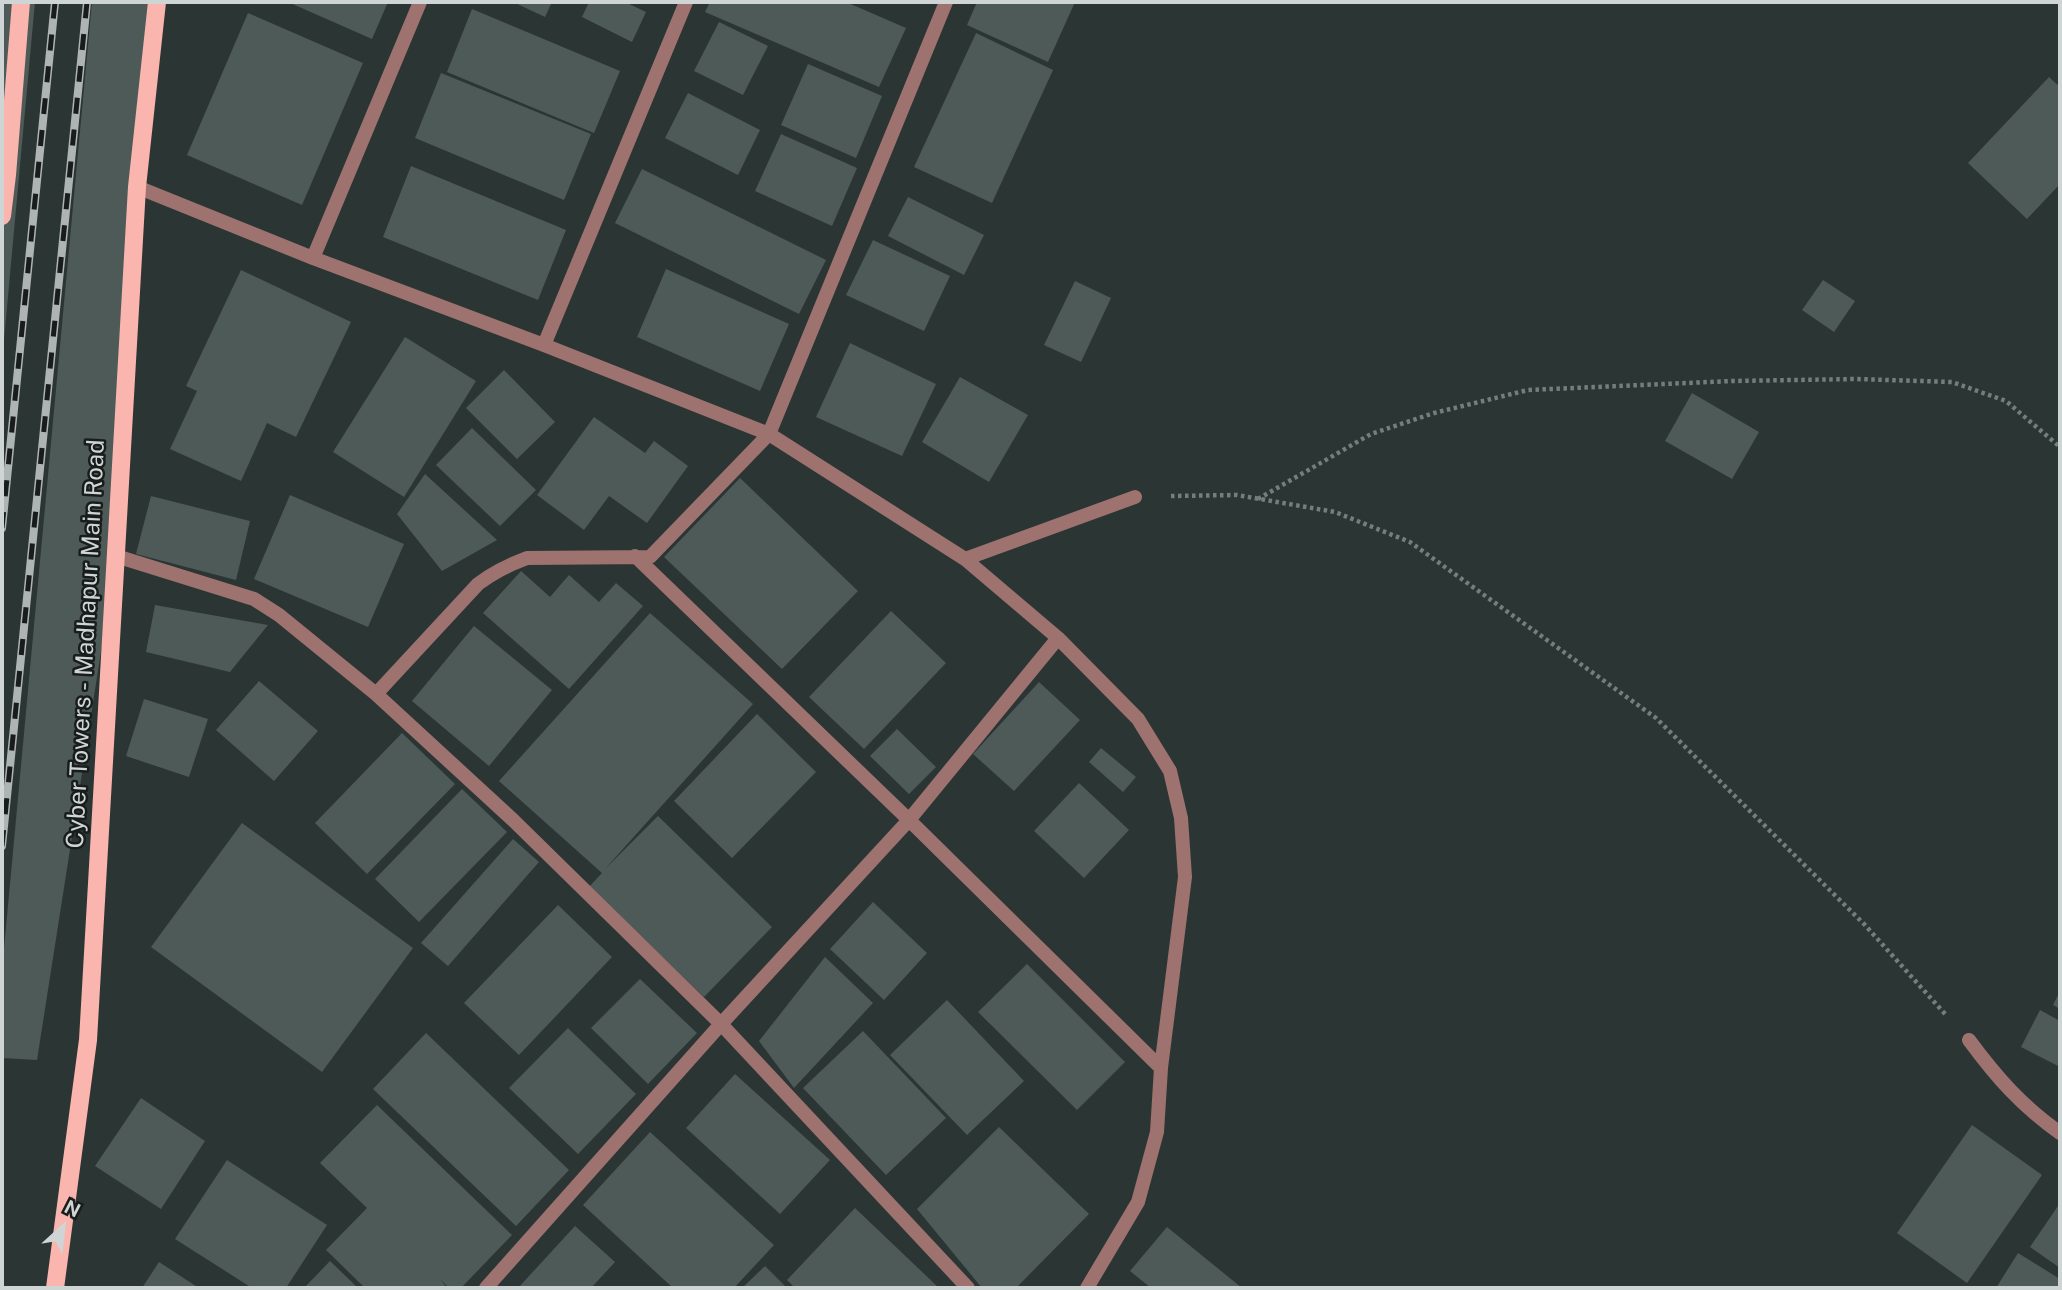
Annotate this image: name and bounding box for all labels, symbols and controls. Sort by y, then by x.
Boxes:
street label: Cyber Towers - Madhapur Main Road [61,439,111,849]
north arrow [28,1192,98,1262]
text: N [61,1195,84,1221]

